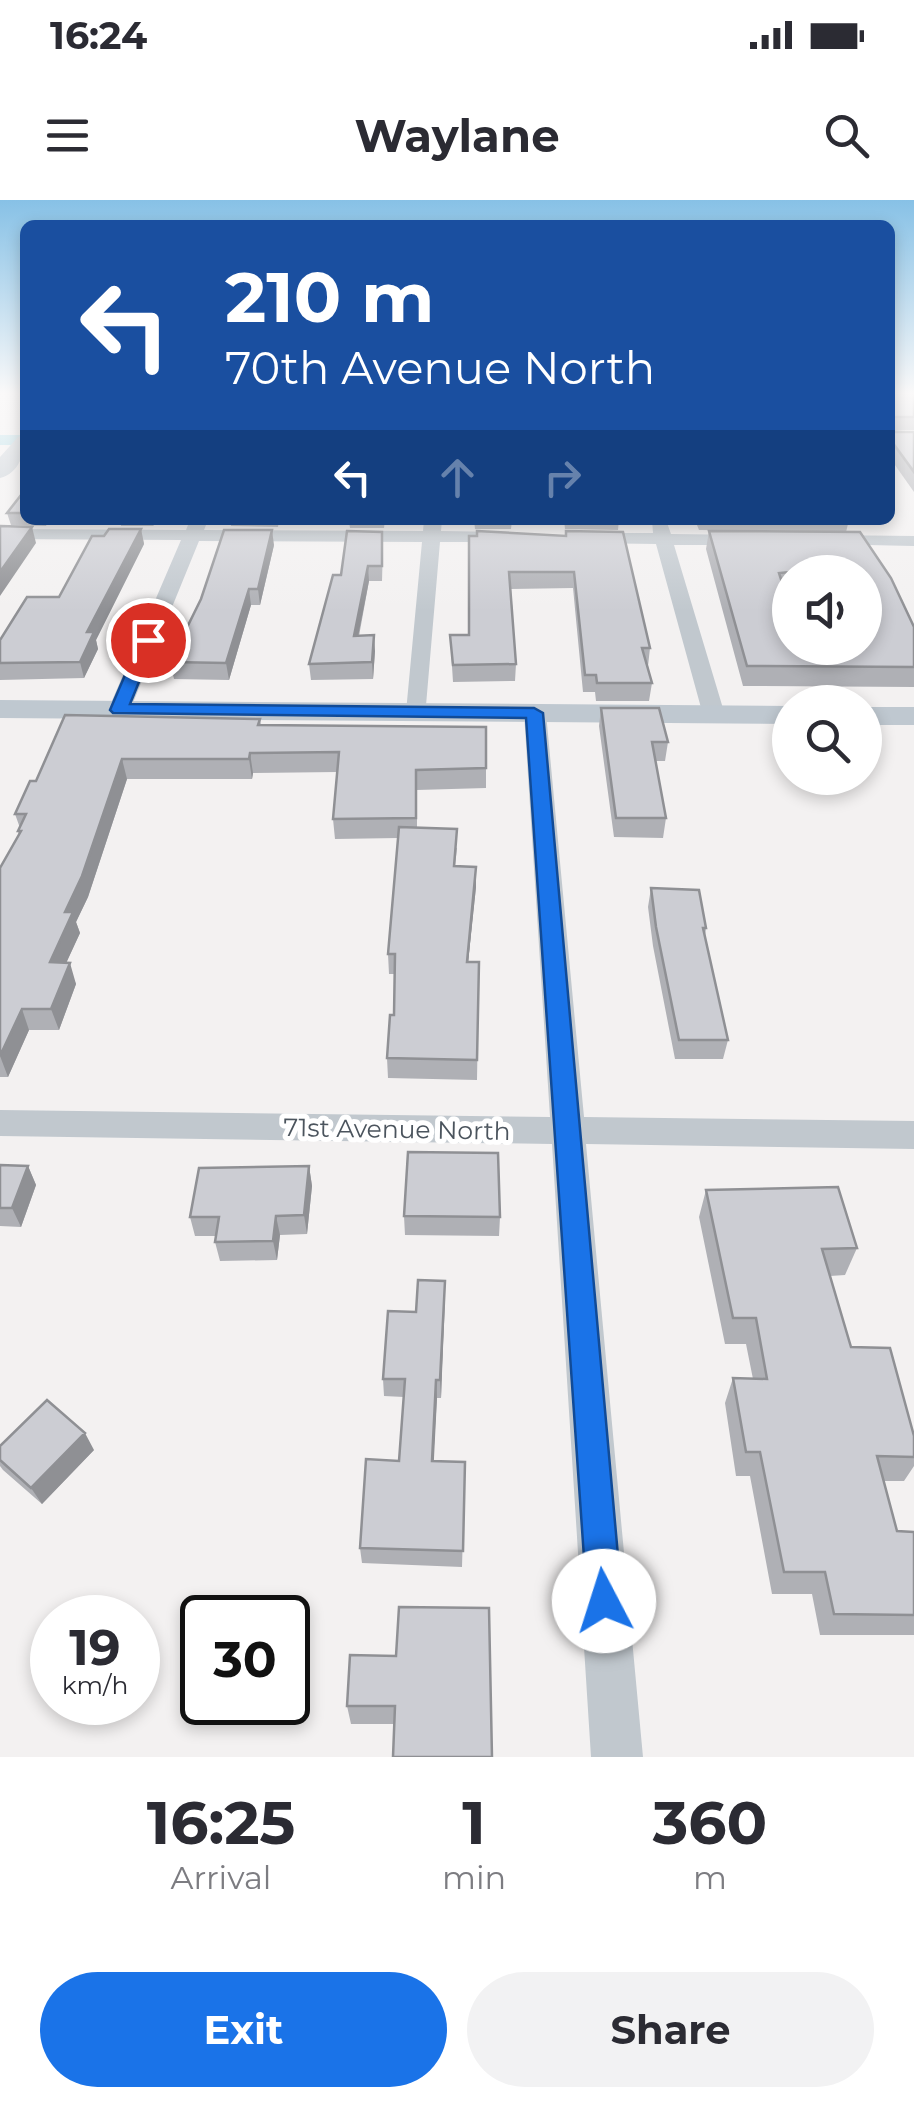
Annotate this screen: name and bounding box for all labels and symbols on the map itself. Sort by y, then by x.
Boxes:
pin [106,598,191,683]
street label: 71st Avenue North [283,1112,511,1146]
position arrow [552,1549,656,1653]
speed limit sign: 30 [180,1595,310,1725]

